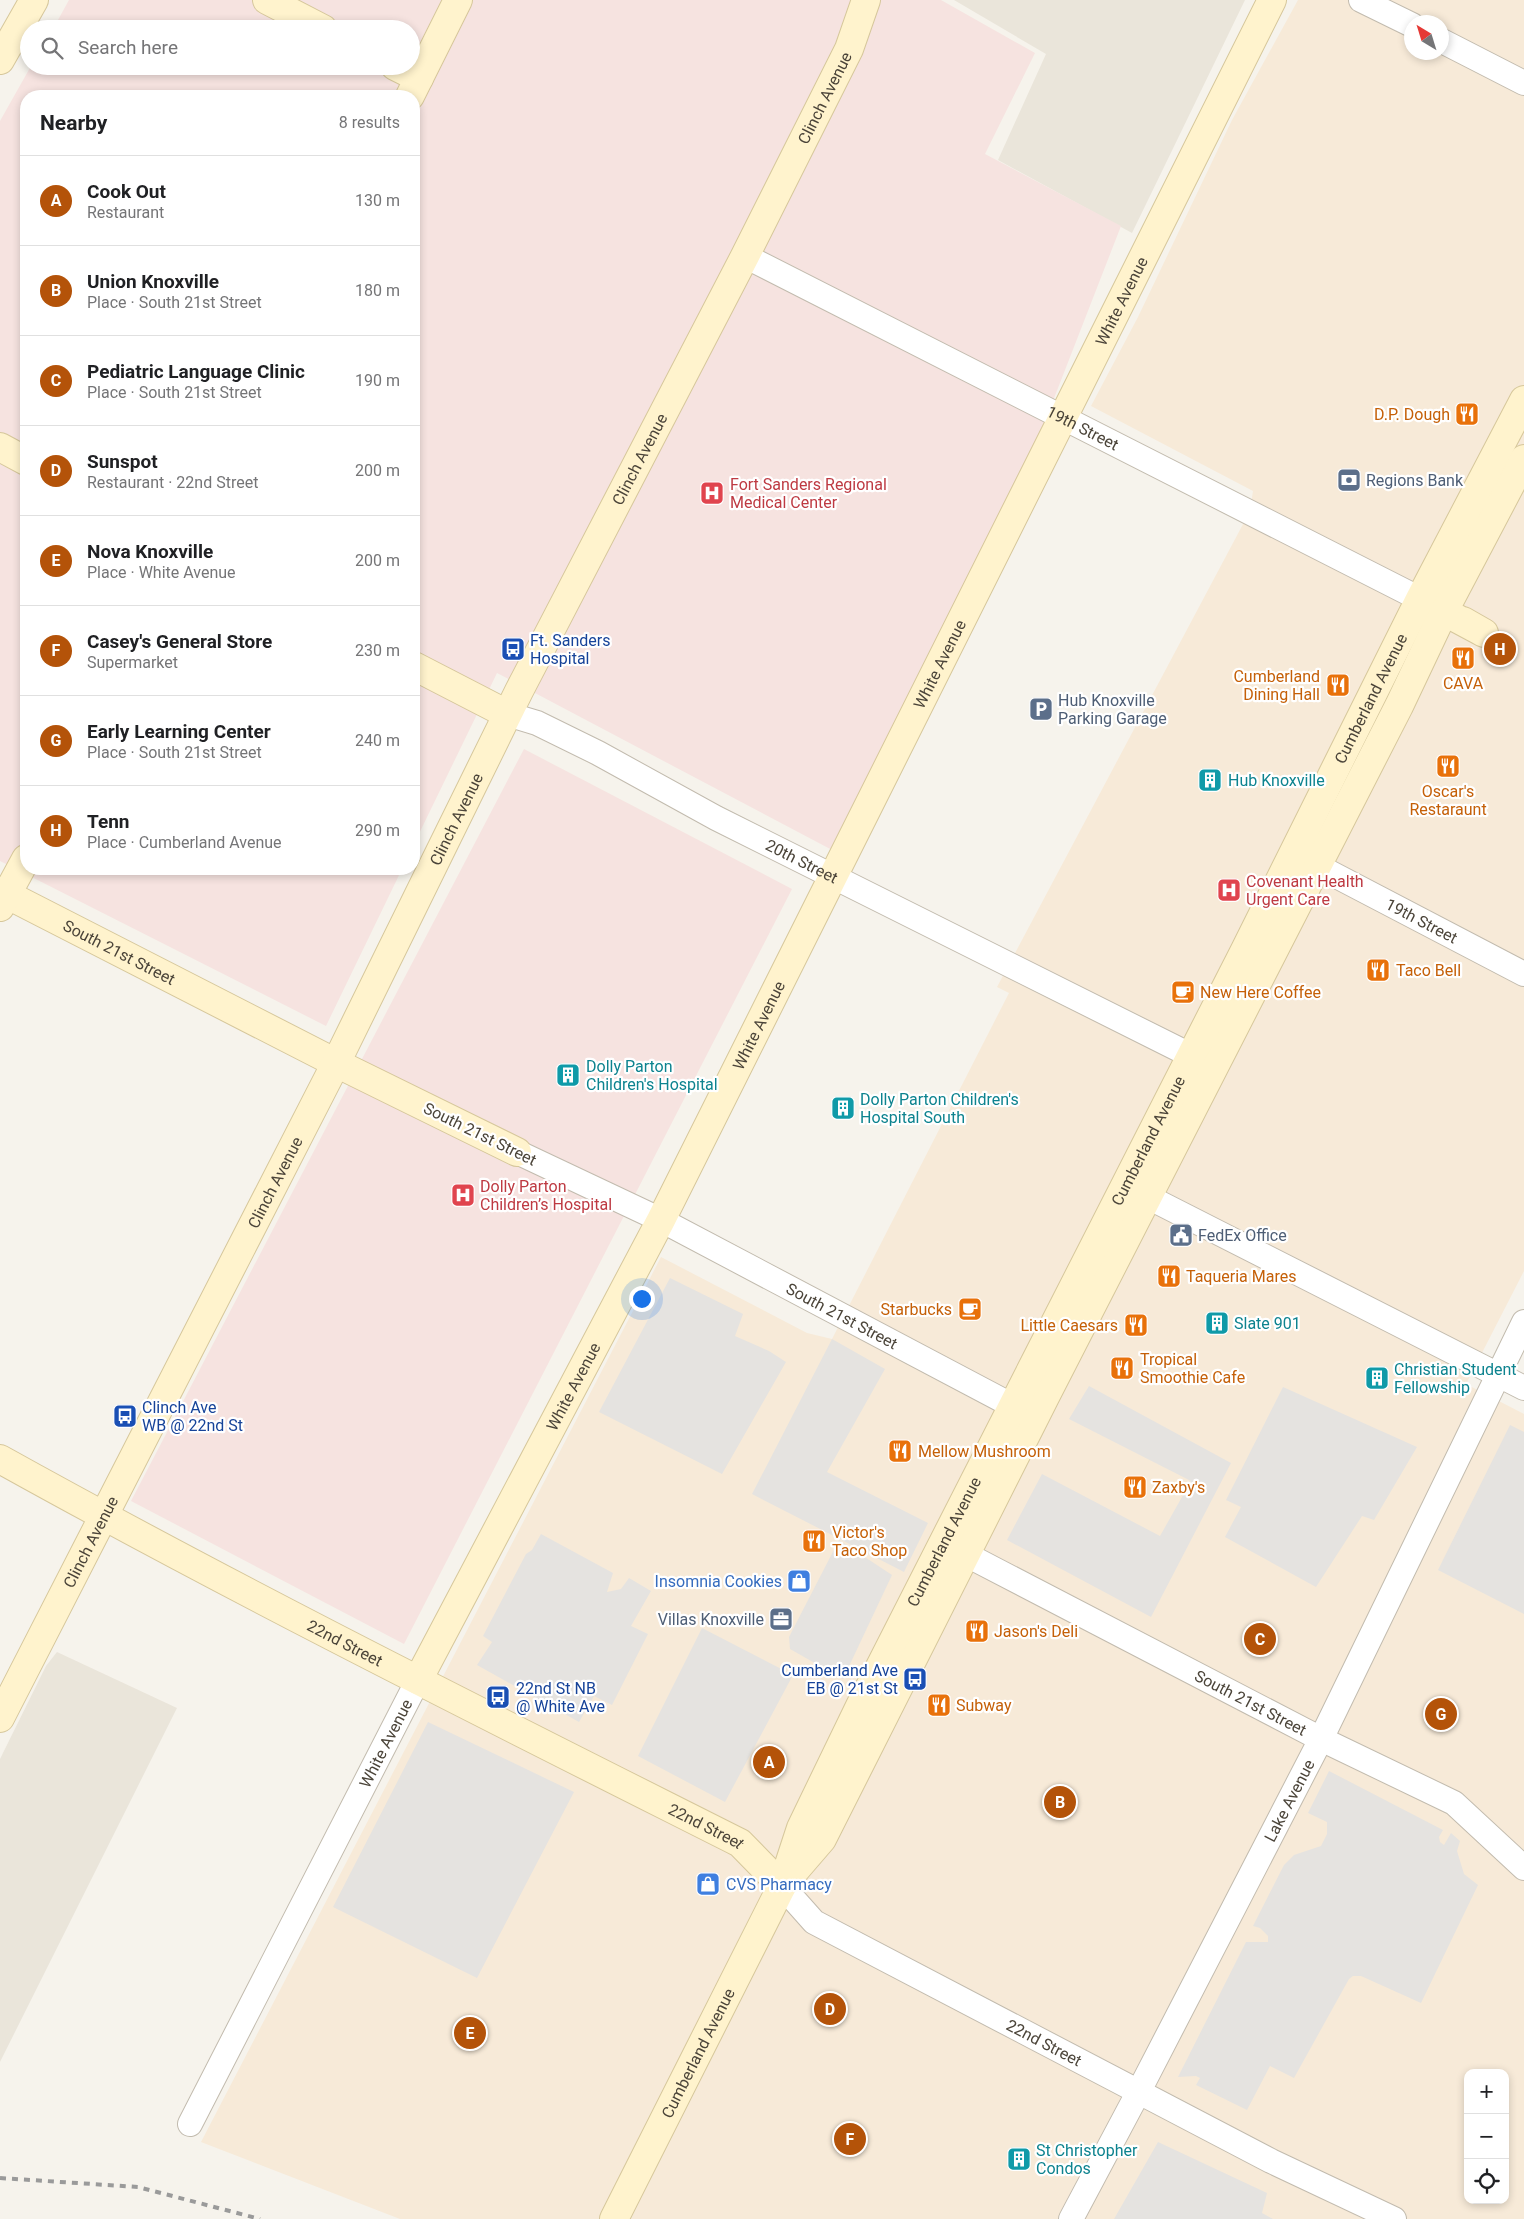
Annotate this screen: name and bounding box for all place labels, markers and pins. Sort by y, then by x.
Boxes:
restaurant icon: D.P. Dough [1454,401,1480,427]
place label: D.P. Dough [1374,405,1450,424]
bank icon: Regions Bank [1336,467,1362,493]
place label: Regions Bank [1366,471,1464,490]
place label: Fort Sanders Regional Medical Center [730,475,887,512]
hospital icon: Fort Sanders Regional Medical Center [699,480,725,506]
pin: H [1484,630,1516,668]
place label: Ft. Sanders Hospital [530,631,611,668]
bus stop icon: Ft. Sanders Hospital [500,636,526,662]
restaurant icon: CAVA [1450,645,1476,671]
place label: Cumberland Dining Hall [1233,667,1320,704]
restaurant icon: Cumberland Dining Hall [1325,672,1351,698]
place label: CAVA [1443,674,1484,693]
place label: Hub Knoxville Parking Garage [1058,691,1167,728]
parking icon: Hub Knoxville Parking Garage [1028,696,1054,722]
restaurant icon: Oscar's Restaraunt [1435,753,1461,779]
building icon: Hub Knoxville [1197,767,1223,793]
place label: Hub Knoxville [1228,771,1325,790]
place label: Oscar's Restaraunt [1409,782,1487,819]
place label: Covenant Health Urgent Care [1246,872,1364,909]
hospital icon: Covenant Health Urgent Care [1216,877,1242,903]
restaurant icon: Taco Bell [1365,957,1391,983]
place label: Taco Bell [1396,961,1461,980]
cafe icon: New Here Coffee [1170,979,1196,1005]
place label: New Here Coffee [1200,983,1321,1002]
place label: Dolly Parton Children's Hospital [586,1057,718,1094]
building icon: Dolly Parton Children's Hospital [555,1062,581,1088]
place label: Dolly Parton Children's Hospital South [860,1090,1019,1127]
building icon: Dolly Parton Children's Hospital South [830,1095,856,1121]
place label: Dolly Parton Children’s Hospital [480,1177,612,1214]
hospital icon: Dolly Parton Children’s Hospital [450,1182,476,1208]
public building icon: FedEx Office [1168,1222,1194,1248]
place label: FedEx Office [1198,1226,1287,1245]
restaurant icon: Taqueria Mares [1156,1263,1182,1289]
place label: Taqueria Mares [1186,1267,1296,1286]
cafe icon: Starbucks [957,1296,983,1322]
place label: Starbucks [881,1300,952,1319]
building icon: Slate 901 [1204,1310,1230,1336]
restaurant icon: Little Caesars [1123,1312,1149,1338]
place label: Slate 901 [1234,1314,1301,1333]
place label: Little Caesars [1020,1316,1118,1335]
place label: Tropical Smoothie Cafe [1140,1350,1245,1387]
restaurant icon: Tropical Smoothie Cafe [1109,1355,1135,1381]
place label: Christian Student Fellowship [1394,1360,1517,1397]
building icon: Christian Student Fellowship [1364,1365,1390,1391]
place label: Clinch Ave WB @ 22nd St [142,1398,243,1435]
bus stop icon: Clinch Ave WB @ 22nd St [112,1403,138,1429]
restaurant icon: Mellow Mushroom [887,1438,913,1464]
place label: Mellow Mushroom [918,1442,1051,1461]
restaurant icon: Zaxby's [1122,1474,1148,1500]
place label: Zaxby's [1152,1478,1205,1497]
place label: Victor's Taco Shop [832,1523,907,1560]
restaurant icon: Victor's Taco Shop [801,1528,827,1554]
shop icon: Insomnia Cookies [786,1568,812,1594]
place label: Insomnia Cookies [655,1572,782,1591]
office icon: Villas Knoxville [768,1606,794,1632]
place label: Villas Knoxville [658,1610,764,1629]
restaurant icon: Jason's Deli [964,1618,990,1644]
pin: C [1244,1620,1276,1658]
place label: Jason's Deli [994,1622,1078,1641]
place label: Cumberland Ave EB @ 21st St [781,1661,898,1698]
bus stop icon: Cumberland Ave EB @ 21st St [902,1666,928,1692]
place label: 22nd St NB @ White Ave [516,1679,605,1716]
bus stop icon: 22nd St NB @ White Ave [485,1684,511,1710]
restaurant icon: Subway [926,1692,952,1718]
pin: G [1425,1695,1457,1733]
place label: Subway [956,1696,1012,1715]
pin: A [753,1743,785,1781]
pin: B [1044,1783,1076,1821]
shop icon: CVS Pharmacy [695,1871,721,1897]
place label: CVS Pharmacy [726,1875,832,1894]
pin: D [814,1990,846,2028]
pin: E [454,2014,486,2052]
pin: F [834,2120,866,2158]
place label: St Christopher Condos [1036,2141,1138,2178]
building icon: St Christopher Condos [1006,2146,1032,2172]

